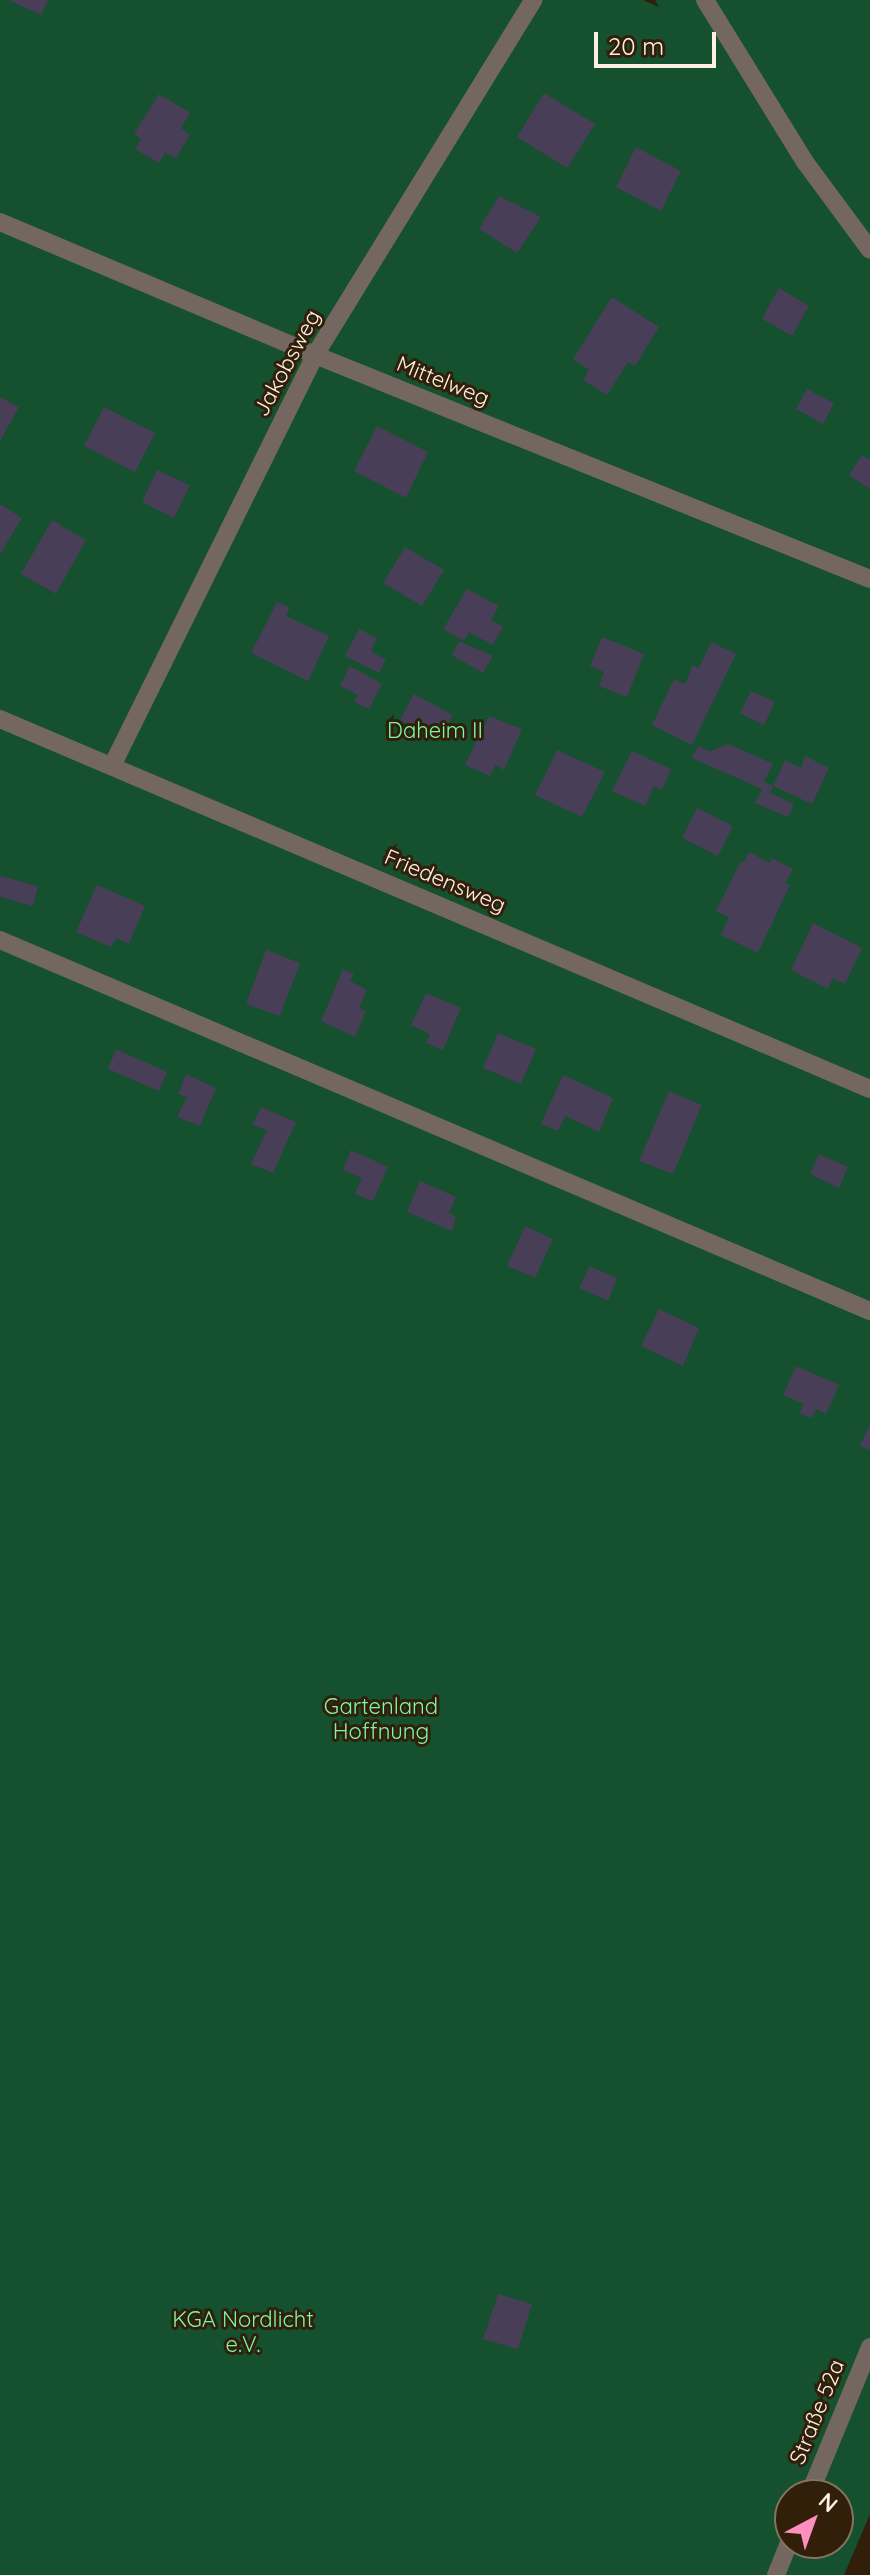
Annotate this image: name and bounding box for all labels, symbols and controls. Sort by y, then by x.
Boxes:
scale bar [598,16,720,66]
text: 20 m [608,31,664,61]
street label: Jakobsweg [248,305,326,421]
street label: Mittelweg [393,351,493,411]
park label: Daheim II [387,718,483,744]
street label: Friedensweg [380,844,510,918]
park label: Gartenland Hoffnung [324,1693,438,1744]
park label: KGA Nordlicht e.V. [172,2306,314,2358]
street label: Straße 52a [784,2356,850,2468]
north arrow [774,2479,854,2559]
text: N [813,2487,844,2518]

